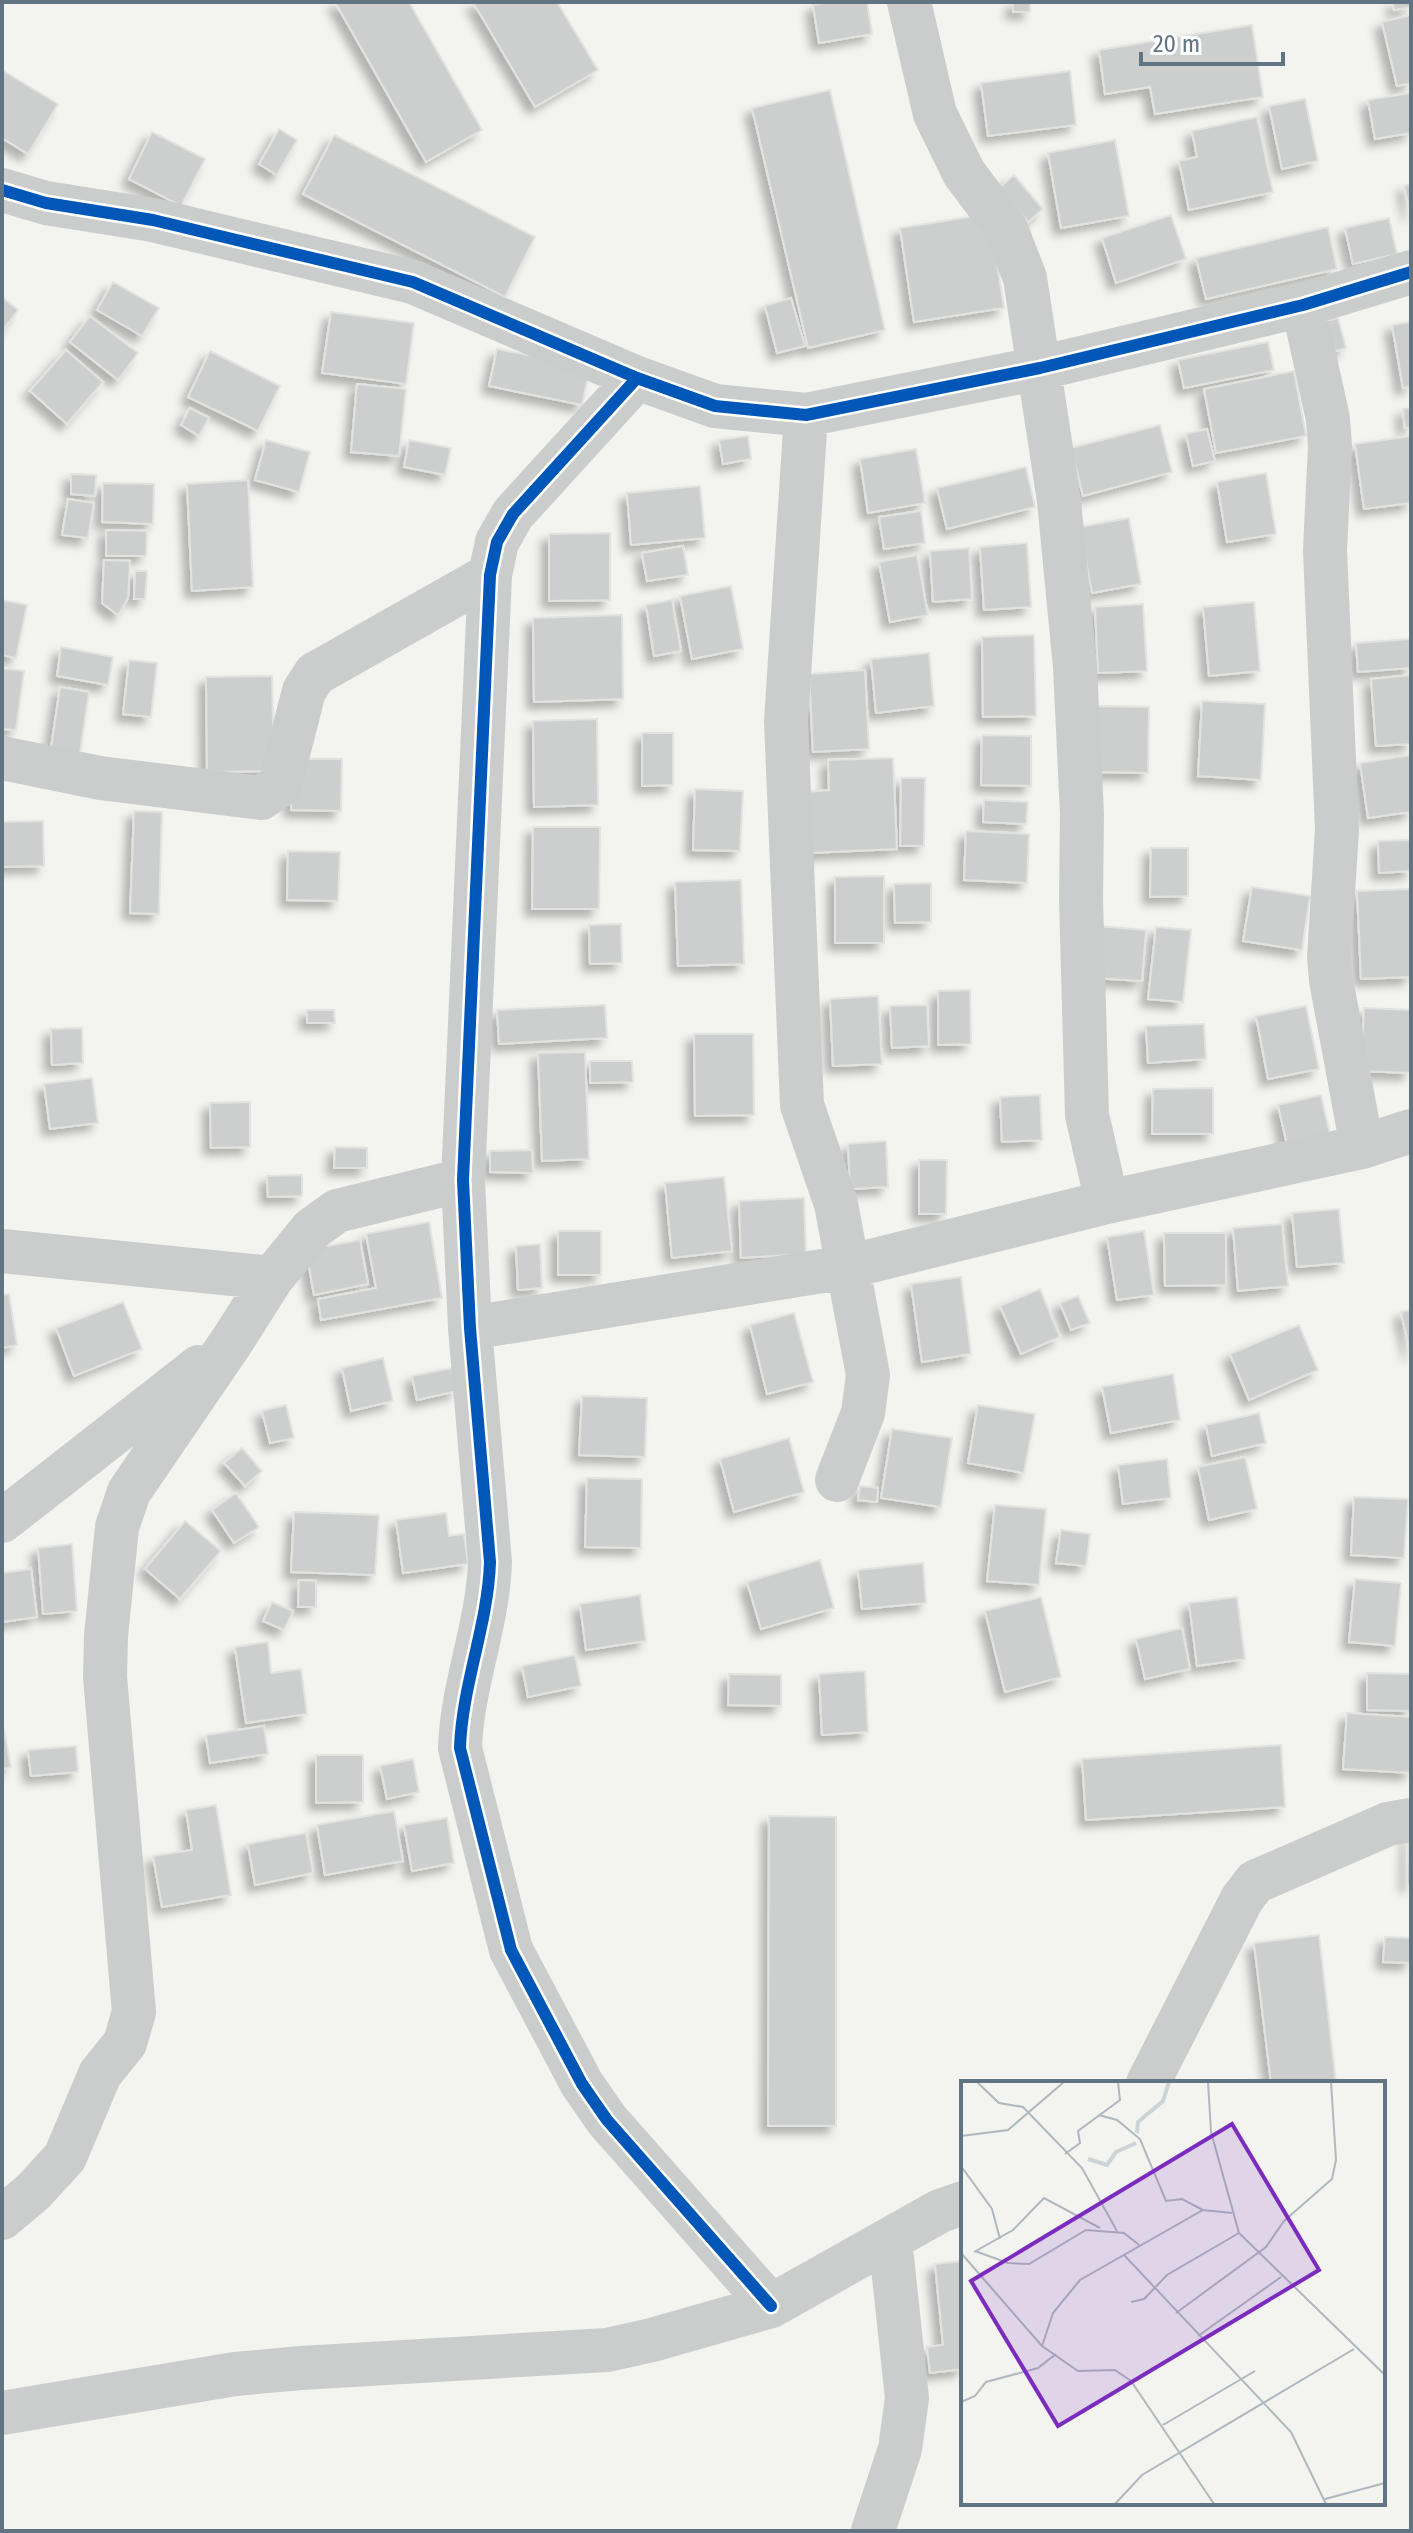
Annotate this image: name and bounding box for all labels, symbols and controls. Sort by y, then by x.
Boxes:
scale bar [1141,16,1283,66]
text: 20 m [1153,30,1200,58]
inset map [961,2081,1385,2505]

